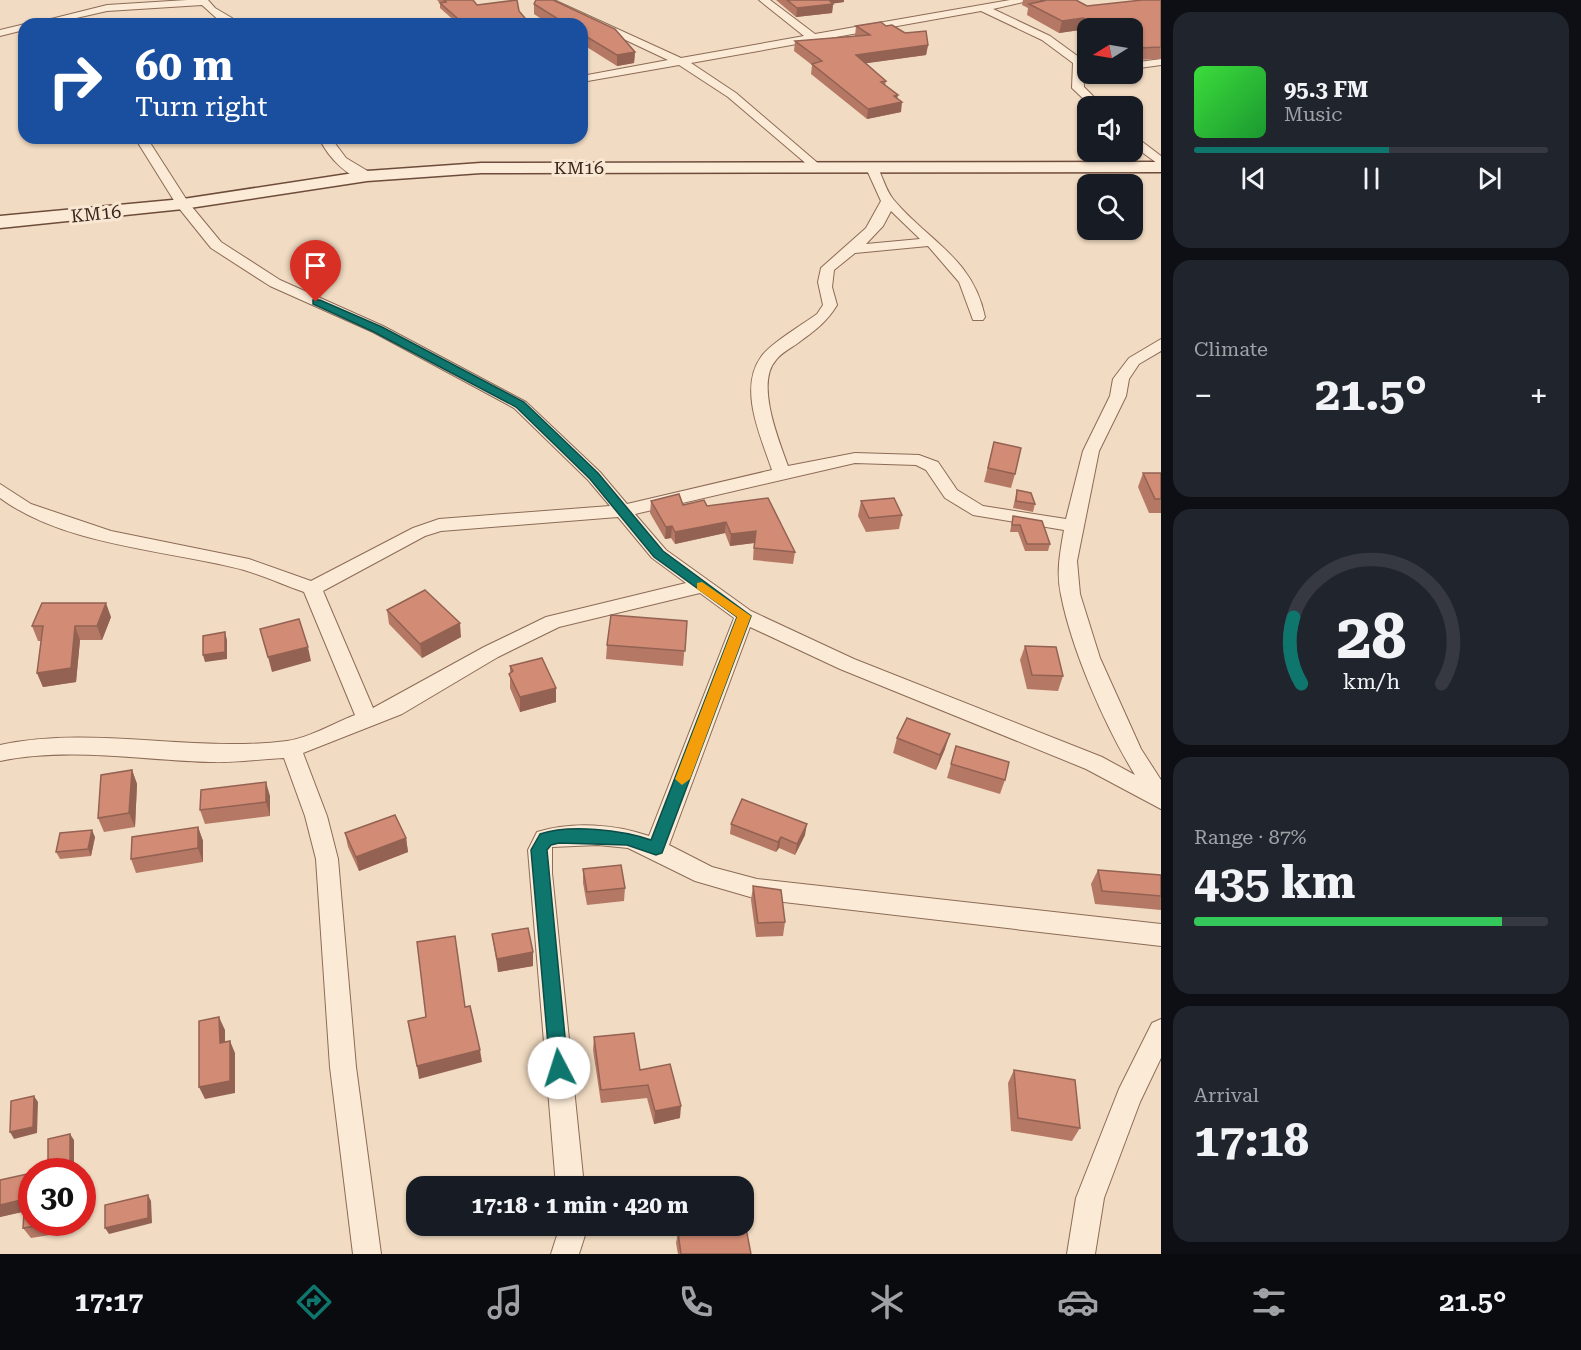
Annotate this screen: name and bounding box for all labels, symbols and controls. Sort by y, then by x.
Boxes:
north arrow [1077,18,1143,84]
map controls [1077,18,1143,240]
text: 60 m [135,41,233,90]
icon: right [36,42,114,120]
text: 95.3 FM [1284,77,1368,102]
text: Turn right [135,91,268,123]
button: sound [1077,96,1143,162]
text: Music [1284,102,1343,126]
street label: KM16 [554,157,604,178]
icon: previous [1237,162,1270,195]
icon: pause [1355,162,1388,195]
icon: next [1473,162,1506,195]
button: search [1077,174,1143,240]
street label: KM16 [70,200,122,227]
pin [290,240,341,302]
icon: arrive [299,249,332,282]
text: Climate [1194,337,1268,361]
text: 21.5° [1315,368,1427,421]
text: − [1194,376,1212,415]
text: + [1530,376,1548,415]
text: 28 [1336,600,1406,673]
text: km/h [1342,669,1400,694]
text: Range · 87% [1194,825,1306,849]
text: 435 km [1194,856,1355,909]
position arrow [527,1036,591,1100]
text: Arrival [1194,1083,1259,1107]
text: 17:18 [1194,1114,1309,1167]
speed limit sign: 30 [18,1158,96,1236]
text: 17:18 · 1 min · 420 m [471,1193,689,1218]
icon: directions [293,1281,335,1323]
icon: music [484,1281,526,1323]
icon: phone [675,1281,717,1323]
icon: climate [866,1281,908,1323]
icon: car [1057,1281,1099,1323]
icon: filters [1248,1281,1290,1323]
text: 17:17 [75,1286,143,1318]
text: 21.5° [1439,1286,1506,1318]

